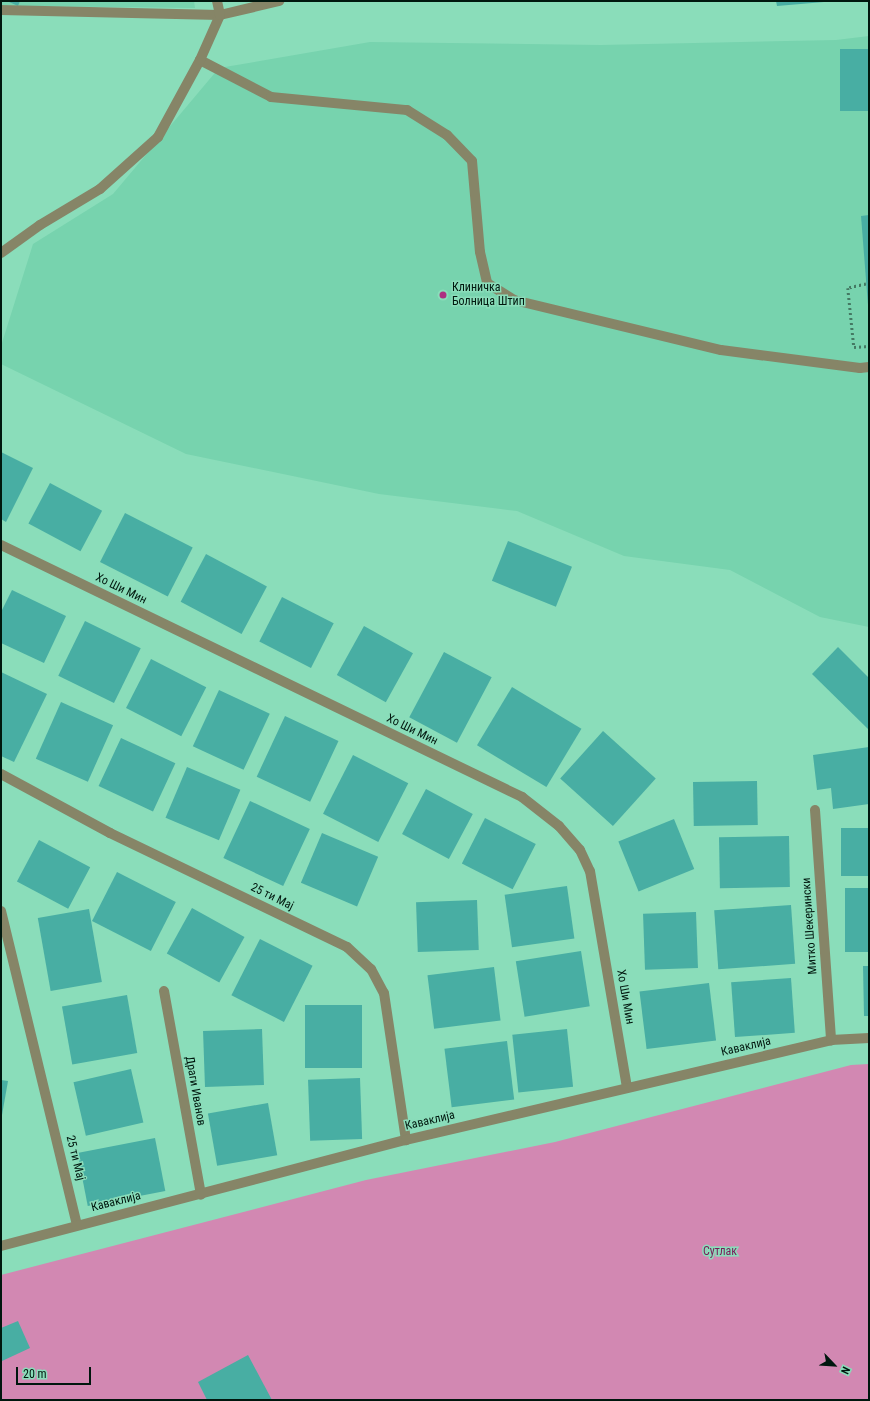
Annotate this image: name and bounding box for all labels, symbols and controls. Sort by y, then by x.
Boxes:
place label: Клиничка Болница Штип [452,281,525,309]
marker: Клиничка Болница Штип [437,289,449,301]
street label: Хо Ши Мин [93,570,149,608]
street label: Хо Ши Мин [384,711,440,749]
street label: Митко Шекерински [799,877,821,975]
street label: 25 ти Мај [248,880,296,914]
street label: Хо Ши Мин [613,969,637,1025]
street label: Каваклија [720,1034,772,1060]
street label: Драги Иванов [182,1055,208,1127]
street label: Каваклија [404,1108,456,1134]
street label: 25 ти Мај [62,1134,88,1182]
street label: Каваклија [90,1189,142,1215]
park label: Сутлак [703,1245,737,1259]
north arrow [814,1345,854,1385]
scale bar [18,1359,93,1385]
text: N [838,1364,853,1376]
text: 20 m [23,1367,47,1381]

